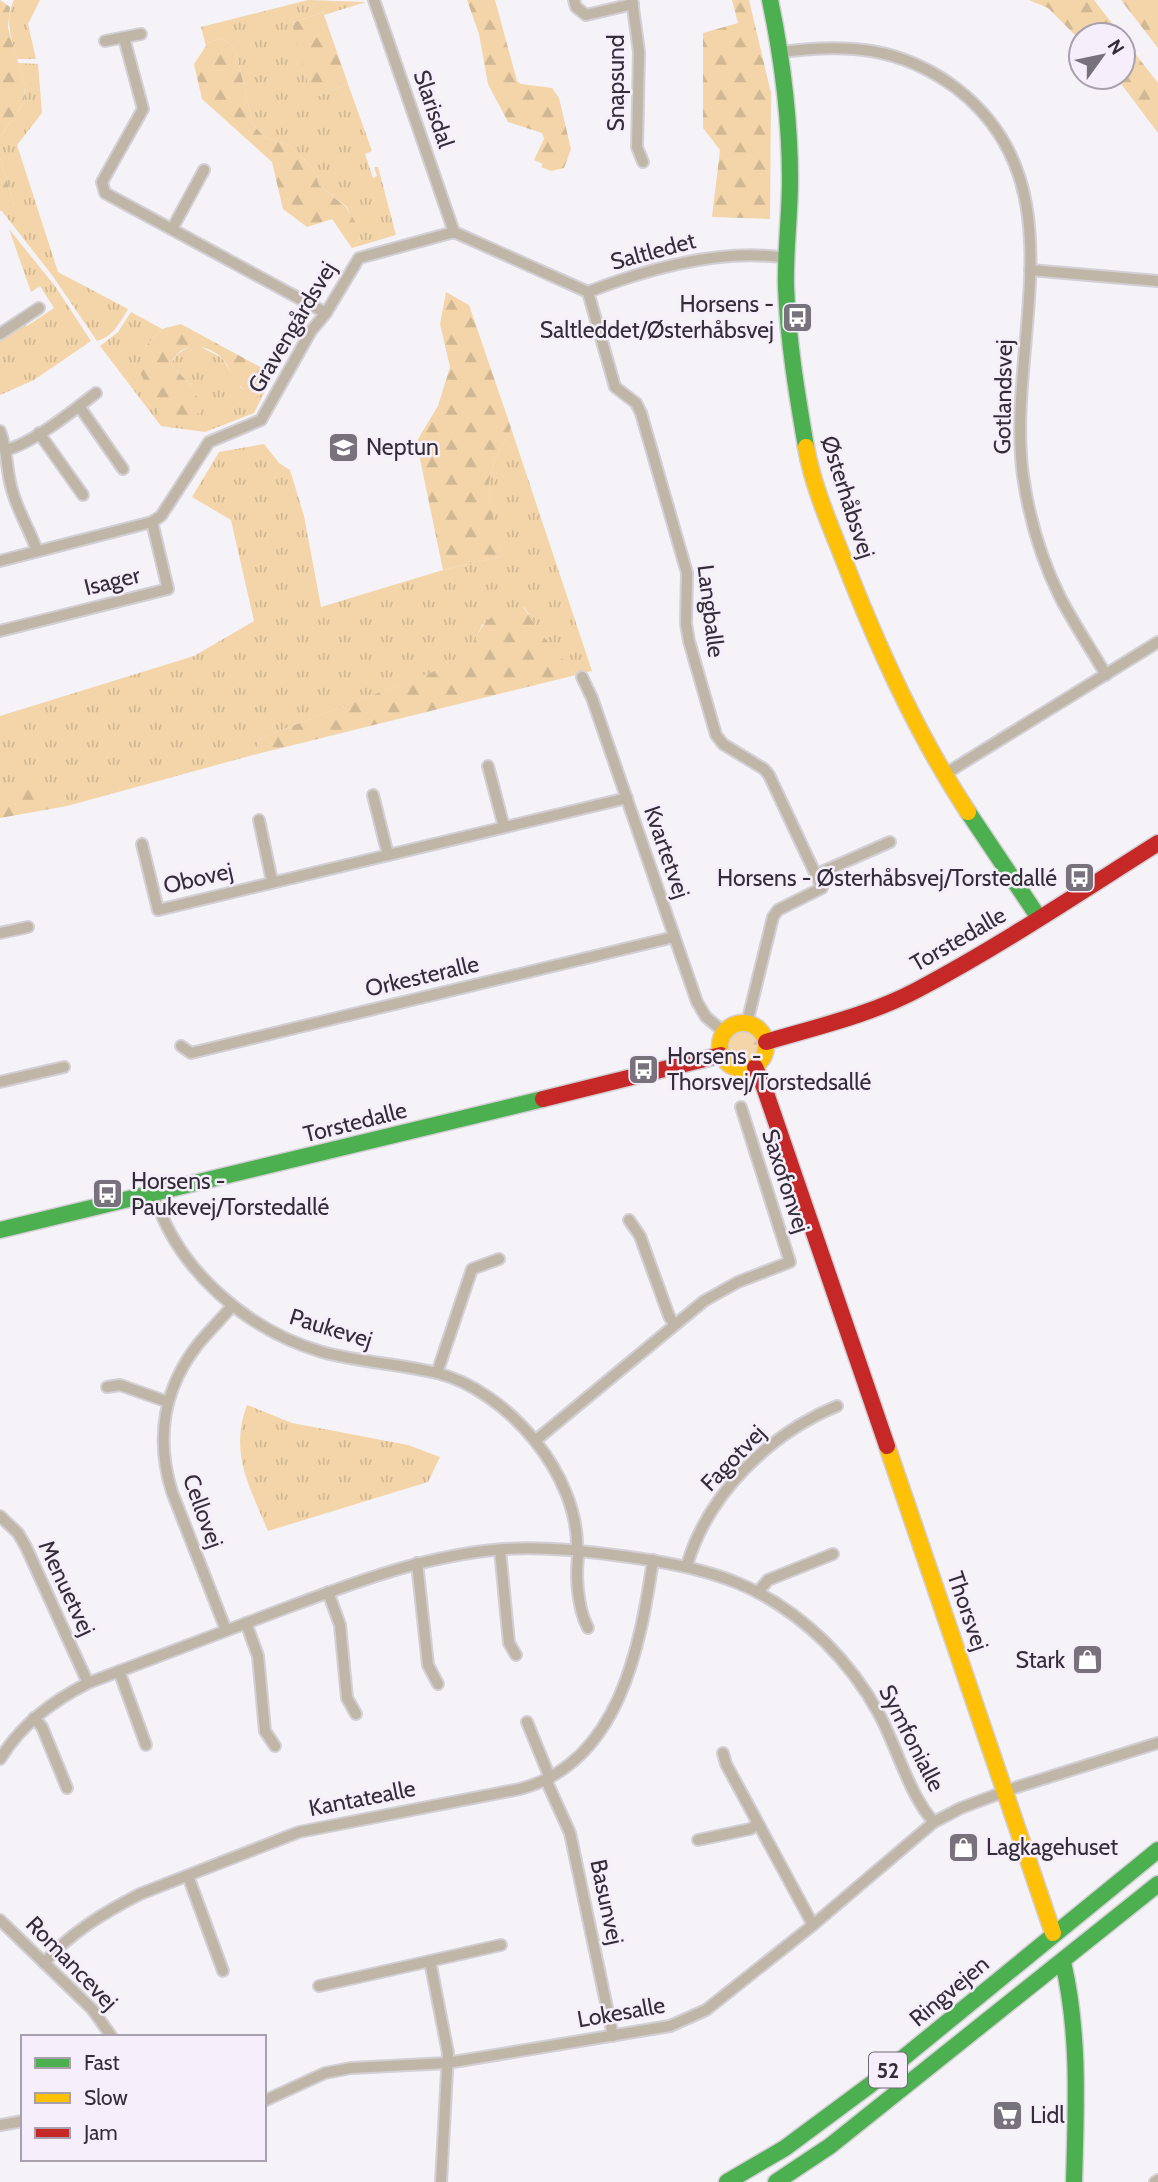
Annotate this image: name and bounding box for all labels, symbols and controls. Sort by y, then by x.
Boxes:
north arrow [1067,21,1137,91]
street label: Snapsund [602,34,630,132]
text: N [1103,35,1129,59]
street label: Slarisdal [408,66,461,152]
street label: Saltledet [607,226,699,276]
street label: Gravengårdsvej [242,256,342,398]
place label: Horsens - Saltleddet/Østerhåbsvej [540,290,774,344]
bus stop icon: Horsens - Saltleddet/Østerhåbsvej [780,300,814,334]
street label: Gotlandsvej [988,339,1018,455]
school or university icon: Neptun [326,430,360,464]
street label: Østerhåbsvej [815,432,881,562]
place label: Neptun [366,433,439,461]
street label: Isager [81,560,144,601]
street label: Langballe [691,563,731,659]
street label: Kvartetvej [638,802,696,902]
street label: Obovej [160,856,236,900]
bus stop icon: Horsens - Østerhåbsvej/Torstedallé [1063,861,1097,895]
place label: Horsens - Østerhåbsvej/Torstedallé [717,864,1057,892]
street label: Torstedalle [905,900,1011,978]
street label: Orkesteralle [362,949,482,1003]
place label: Horsens - Thorsvej/Torstedsallé [667,1042,872,1096]
bus stop icon: Horsens - Thorsvej/Torstedsallé [627,1052,661,1086]
street label: Torstedalle [300,1096,410,1148]
street label: Saxofonvej [756,1125,816,1237]
place label: Horsens - Paukevej/Torstedallé [131,1167,329,1221]
bus stop icon: Horsens - Paukevej/Torstedallé [91,1177,125,1211]
street label: Paukevej [286,1302,376,1354]
street label: Fagotvej [695,1419,771,1497]
street label: Cellovej [177,1470,229,1552]
street label: Menuetvej [33,1536,101,1640]
street label: Thorsvej [941,1568,995,1654]
shop icon: Stark [1071,1643,1105,1677]
place label: Stark [1016,1646,1066,1674]
street label: Symfonialle [873,1680,951,1796]
street label: Kantatealle [306,1774,418,1822]
shop icon: Lagkagehuset [946,1830,980,1864]
place label: Lagkagehuset [986,1833,1118,1861]
street label: Basunvej [584,1857,630,1947]
street label: Romancevej [20,1910,124,2016]
street label: Ringvejen [904,1950,994,2032]
street label: Lokesalle [575,1990,667,2033]
legend [21,2035,266,2161]
text: Fast [84,2050,120,2075]
road number: 52 [869,2052,907,2088]
text: Slow [84,2085,128,2110]
supermarket icon: Lidl [990,2098,1024,2132]
place label: Lidl [1030,2101,1065,2129]
text: Jam [83,2120,118,2145]

